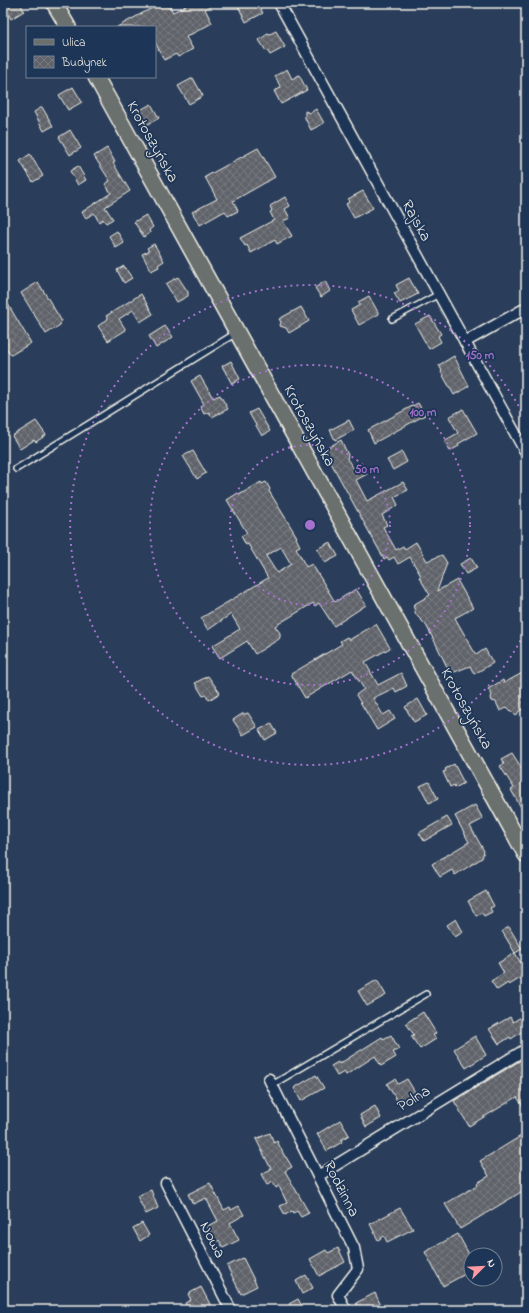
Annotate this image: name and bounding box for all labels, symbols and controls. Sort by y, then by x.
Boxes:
legend [26,26,156,78]
text: Ulica [62,34,86,52]
text: Budynek [61,54,108,73]
street label: Krotoszyńska [120,97,184,187]
street label: Rajska [395,196,437,246]
text: 150 m [466,347,495,365]
street label: Krotoszyńska [277,381,341,471]
text: 100 m [410,404,437,422]
text: 50 m [355,461,380,479]
centre of rings [303,518,317,532]
street label: Krotoszyńska [434,664,498,754]
street label: Polna [393,1080,435,1118]
street label: Rodzinna [317,1157,365,1221]
street label: Nowa [193,1218,231,1262]
north arrow [463,1247,503,1287]
text: N [482,1257,500,1270]

